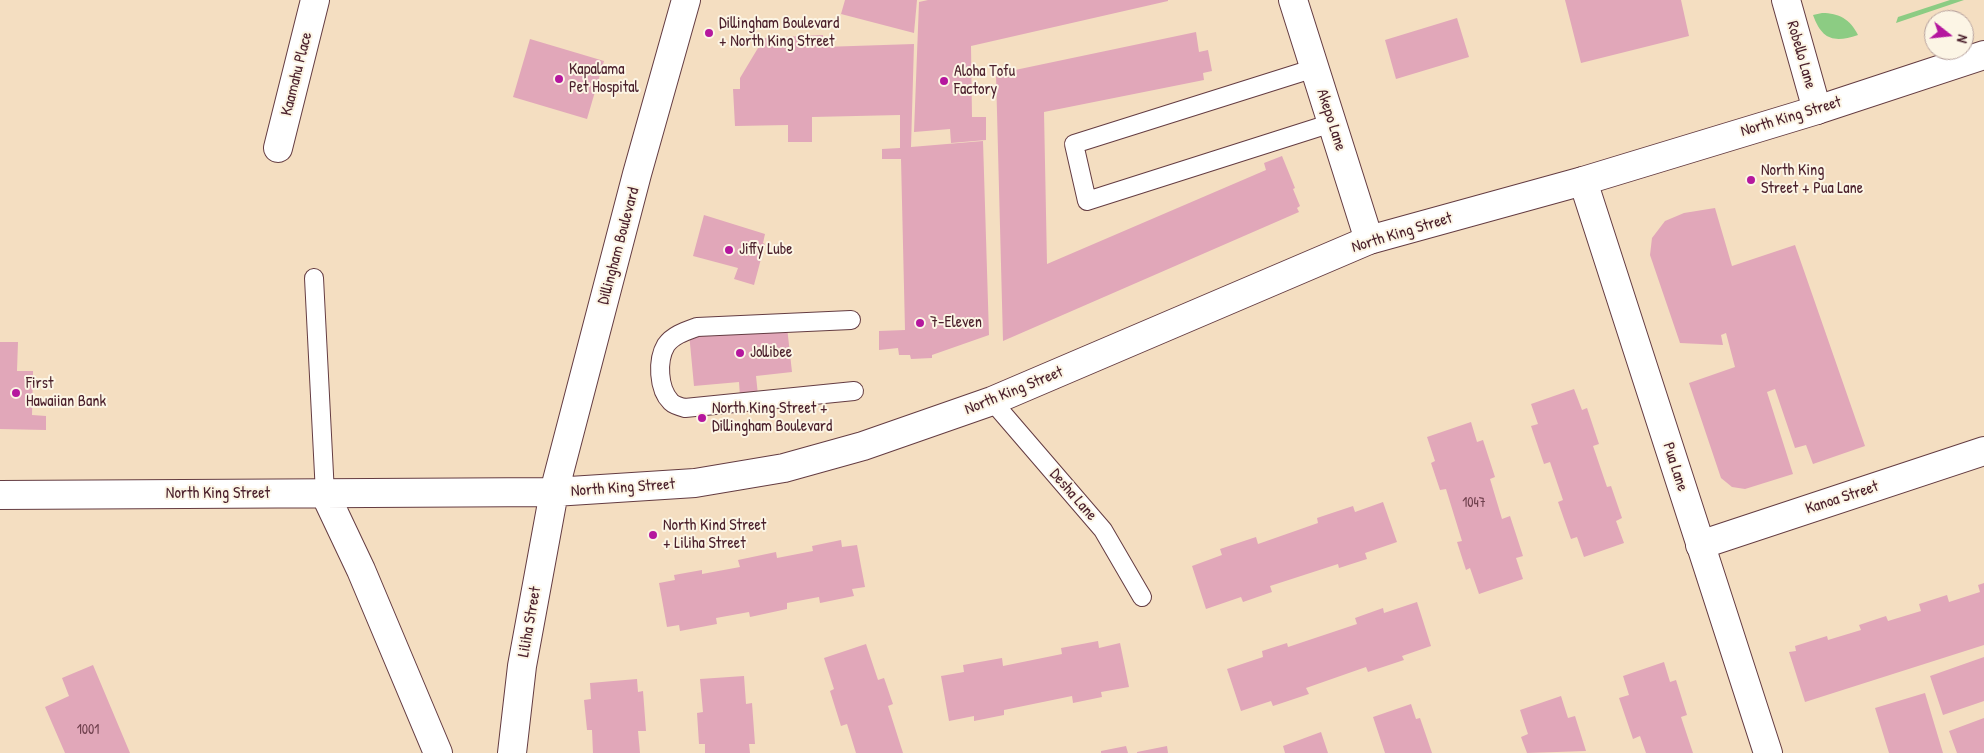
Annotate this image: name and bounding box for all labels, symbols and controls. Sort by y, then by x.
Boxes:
north arrow [1924,10,1974,60]
place label: Dillingham Boulevard + North King Street [719,14,839,52]
street label: Robello Lane [1782,19,1820,91]
marker: Dillingham Boulevard + North King Street [703,27,715,39]
street label: Kaamahu Place [277,30,317,118]
text: N [1953,33,1973,45]
place label: Kapalama Pet Hospital [569,60,639,98]
place label: Aloha Tofu Factory [954,62,1015,100]
marker: Kapalama Pet Hospital [553,73,565,85]
marker: Aloha Tofu Factory [938,75,950,87]
street label: Akepo Lane [1312,87,1350,153]
street label: North King Street [1738,93,1844,141]
place label: North King Street + Pua Lane [1761,161,1863,199]
marker: North King Street + Pua Lane [1745,174,1757,186]
street label: Dillingham Boulevard [594,185,644,307]
street label: North King Street [1349,209,1455,257]
place label: Jiffy Lube [739,240,793,260]
marker: Jiffy Lube [723,244,735,256]
place label: 7-Eleven [930,313,982,333]
marker: 7-Eleven [914,317,926,329]
place label: Jollibee [750,343,792,363]
marker: Jollibee [734,347,746,359]
street label: North King Street [962,363,1066,419]
place label: First Hawaiian Bank [26,374,106,412]
marker: First Hawaiian Bank [10,387,22,399]
place label: North King Street + Dillingham Boulevard [712,399,832,437]
marker: North King Street + Dillingham Boulevard [696,412,708,424]
street label: Pua Lane [1658,440,1692,494]
street label: Desha Lane [1045,465,1101,525]
street label: North King Street [570,475,676,501]
street label: Kanoa Street [1803,477,1881,519]
street label: North King Street [166,484,270,504]
house number: 1047 [1462,495,1486,511]
place label: North Kind Street + Liliha Street [663,516,766,554]
marker: North Kind Street + Liliha Street [647,529,659,541]
street label: Liliha Street [514,585,546,659]
house number: 1001 [77,722,99,738]

